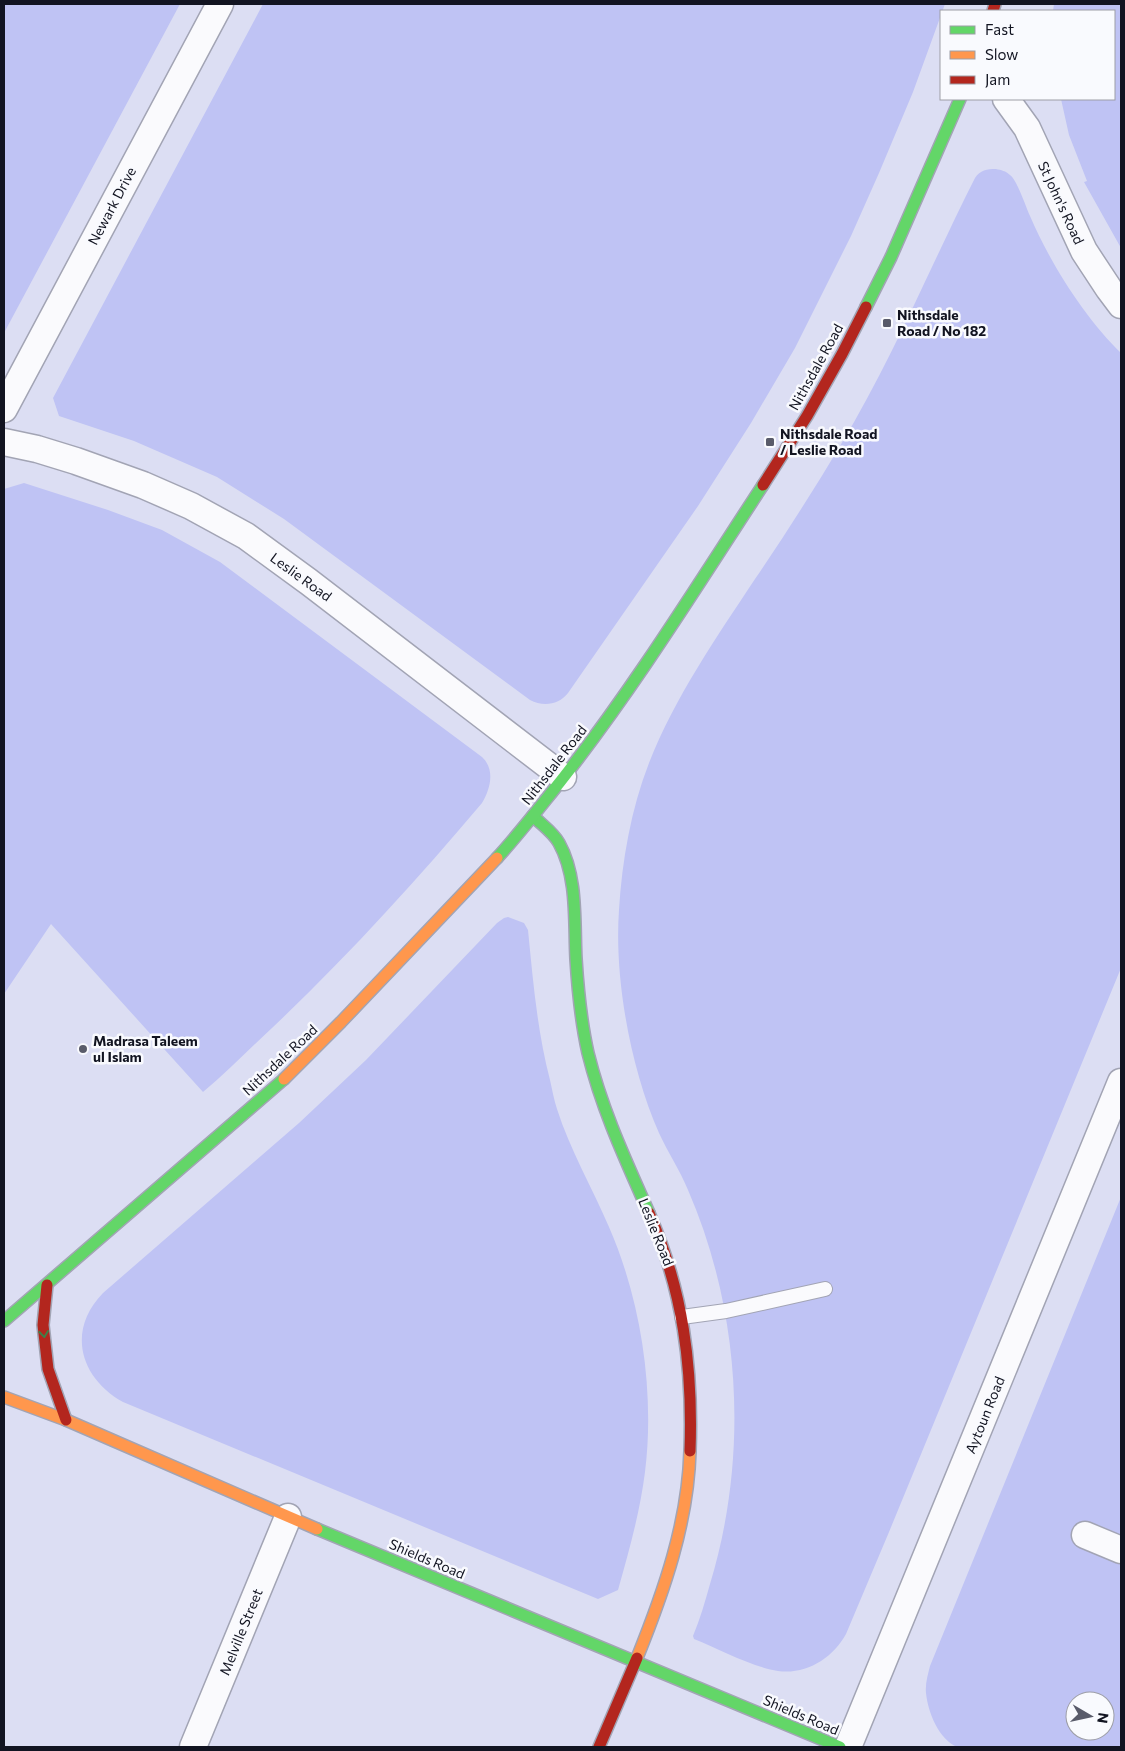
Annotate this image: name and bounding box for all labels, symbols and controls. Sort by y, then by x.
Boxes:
legend [940,10,1115,100]
text: Fast [985,20,1014,38]
text: Slow [985,45,1018,63]
text: Jam [985,70,1010,88]
street label: St John's Road [1035,159,1088,247]
street label: Newark Drive [84,164,139,248]
place label: Nithsdale Road / No 182 [897,306,986,339]
marker: Nithsdale Road / No 182 [881,317,893,329]
street label: Nithsdale Road [785,321,846,413]
place label: Nithsdale Road / Leslie Road [780,425,877,458]
marker: Nithsdale Road / Leslie Road [764,436,776,448]
street label: Leslie Road [267,549,335,605]
street label: Nithsdale Road [517,722,590,808]
street label: Nithsdale Road [239,1021,321,1099]
place label: Madrasa Taleem ul Islam [93,1032,198,1065]
marker: Madrasa Taleem ul Islam [77,1043,89,1055]
street label: Leslie Road [635,1195,678,1268]
one-way arrow [38,1330,49,1338]
street label: Aytoun Road [961,1374,1008,1456]
street label: Shields Road [387,1535,468,1582]
street label: Melville Street [215,1586,266,1678]
street label: Shields Road [761,1691,842,1738]
north arrow [1065,1691,1115,1741]
text: N [1094,1712,1113,1725]

